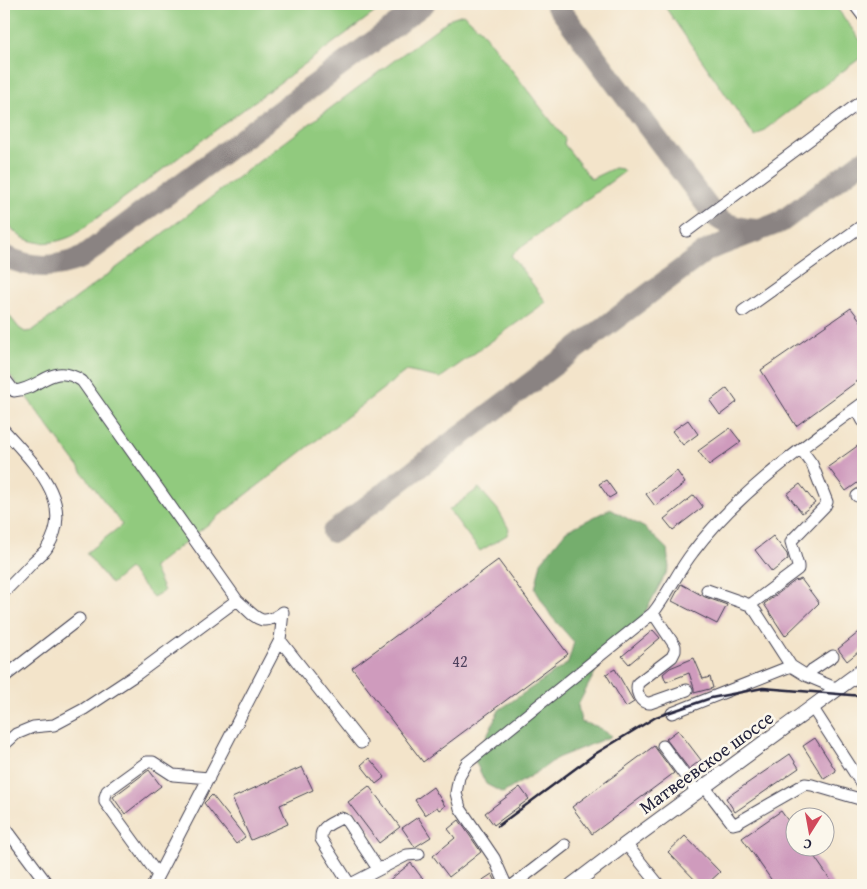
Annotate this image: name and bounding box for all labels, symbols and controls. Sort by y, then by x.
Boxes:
house number: 42 [452,649,468,673]
street label: Матвеевское шоссе [633,703,779,821]
north arrow [784,806,834,856]
text: С [802,834,813,855]

